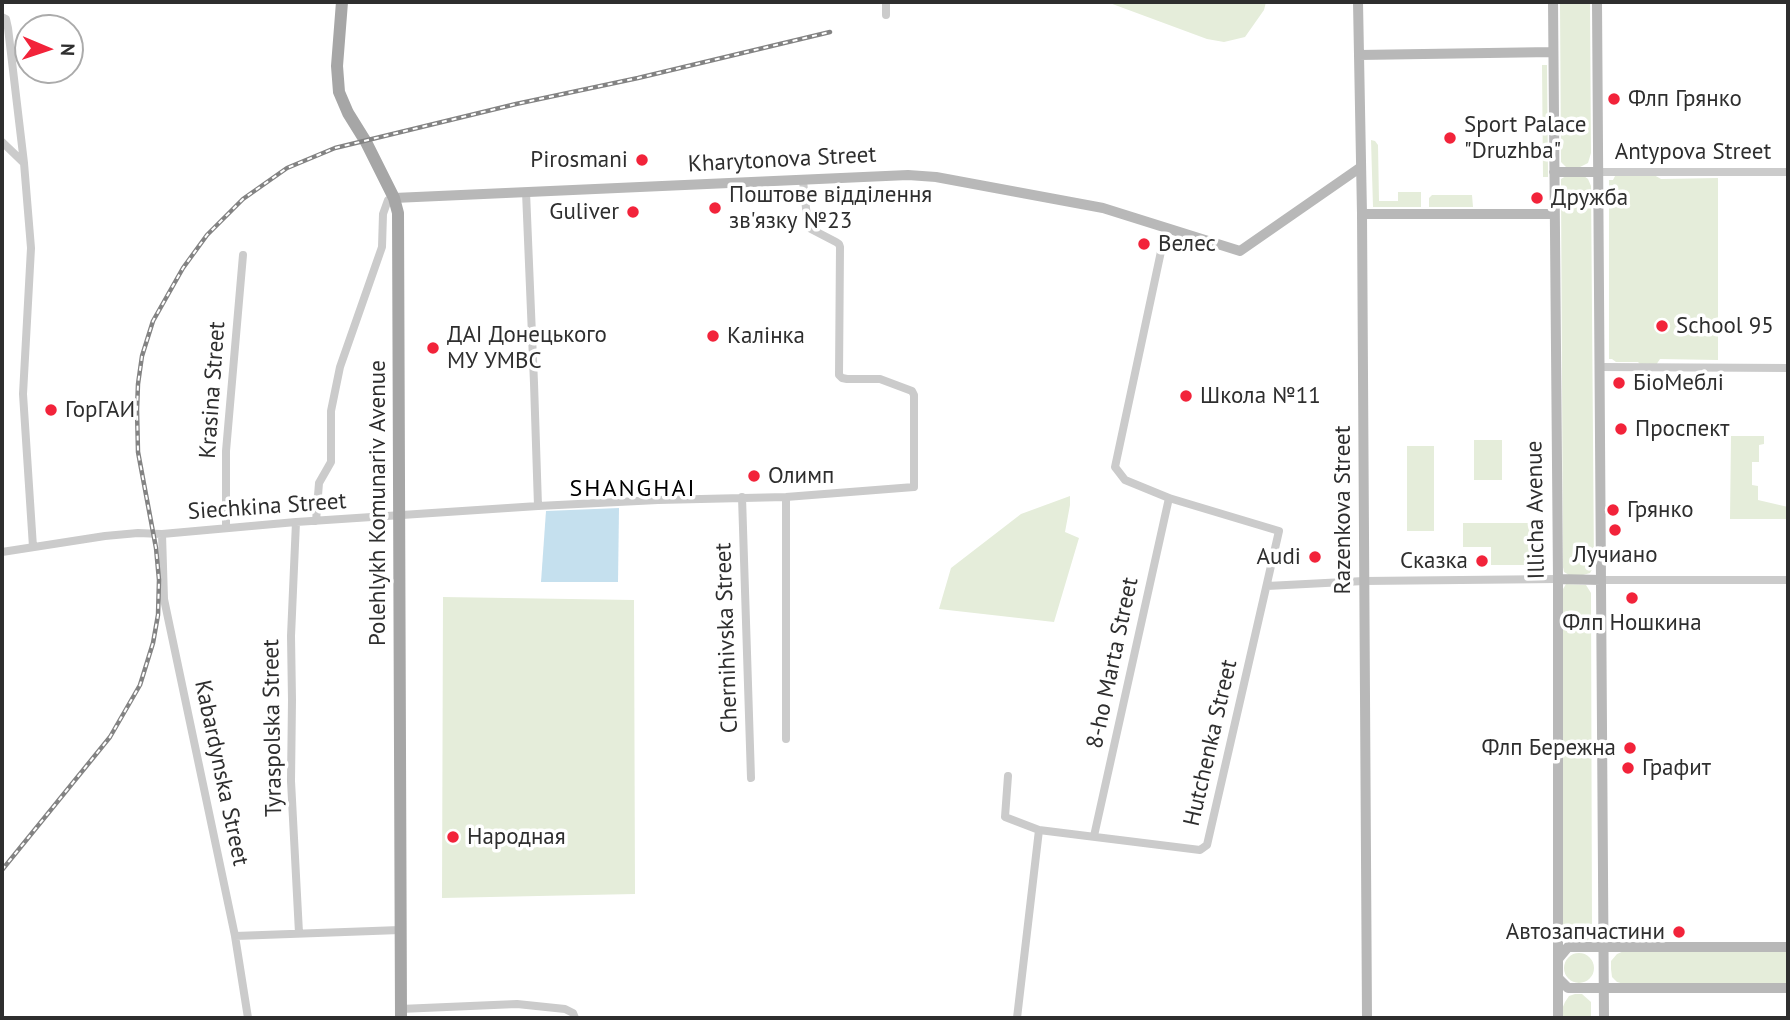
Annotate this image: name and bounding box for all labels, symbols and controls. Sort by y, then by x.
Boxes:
north arrow [14,14,84,84]
text: N [56,43,80,56]
place label: Флп Грянко [1628,85,1742,113]
marker: Флп Грянко [1606,91,1622,107]
place label: Sport Palace "Druzhba" [1464,111,1587,165]
marker: Sport Palace "Druzhba" [1442,130,1458,146]
street label: Antypova Street [1615,138,1771,166]
street label: Kharytonova Street [687,141,877,179]
place label: Pirosmani [530,146,628,174]
marker: Pirosmani [634,152,650,168]
place label: Поштове відділення зв'язку №23 [729,181,932,235]
place label: Дружба [1551,184,1628,212]
marker: Дружба [1529,190,1545,206]
place label: Guliver [549,198,619,226]
marker: Поштове відділення зв'язку №23 [707,200,723,216]
marker: Guliver [625,204,641,220]
place label: Велес [1158,230,1216,258]
marker: Велес [1136,236,1152,252]
place label: School 95 [1676,312,1774,340]
marker: School 95 [1654,318,1670,334]
street label: Krasina Street [194,321,232,459]
place label: ДАІ Донецького МУ УМВС [447,321,607,375]
place label: Калінка [727,322,805,350]
marker: Калінка [705,328,721,344]
marker: ДАІ Донецького МУ УМВС [425,340,441,356]
street label: Polehlykh Komunariv Avenue [364,360,392,646]
place label: БіоМеблі [1633,369,1724,397]
marker: БіоМеблі [1611,375,1627,391]
place label: Школа №11 [1200,382,1321,410]
marker: Школа №11 [1178,388,1194,404]
place label: ГорГАИ [65,396,135,424]
marker: ГорГАИ [43,402,59,418]
place label: Проспект [1635,415,1729,443]
marker: Проспект [1613,421,1629,437]
street label: Razenkova Street [1329,425,1357,595]
street label: Illicha Avenue [1521,440,1551,580]
place label: Олимп [768,462,834,490]
marker: Олимп [746,468,762,484]
district label: SHANGHAI [571,475,695,503]
street label: Siechkina Street [187,488,347,526]
place label: Грянко [1627,496,1693,524]
marker: Грянко [1605,502,1621,518]
marker: Лучиано [1607,522,1623,538]
place label: Лучиано [1572,541,1658,569]
street label: Chernihivska Street [710,542,744,734]
place label: Audi [1257,543,1301,571]
place label: Сказка [1400,547,1468,575]
marker: Audi [1307,549,1323,565]
marker: Сказка [1474,553,1490,569]
street label: 8-ho Marta Street [1081,575,1145,751]
marker: Флп Ношкина [1624,590,1640,606]
place label: Флп Ношкина [1562,609,1702,637]
street label: Tyraspolska Street [258,639,288,817]
street label: Hutchenka Street [1178,657,1244,829]
street label: Kabardynska Street [188,678,254,868]
place label: Флп Бережна [1481,734,1616,762]
marker: Флп Бережна [1622,740,1638,756]
place label: Графит [1642,754,1711,782]
marker: Графит [1620,760,1636,776]
place label: Народная [467,823,566,851]
marker: Народная [445,829,461,845]
place label: Автозапчастини [1506,918,1665,946]
marker: Автозапчастини [1671,924,1687,940]

